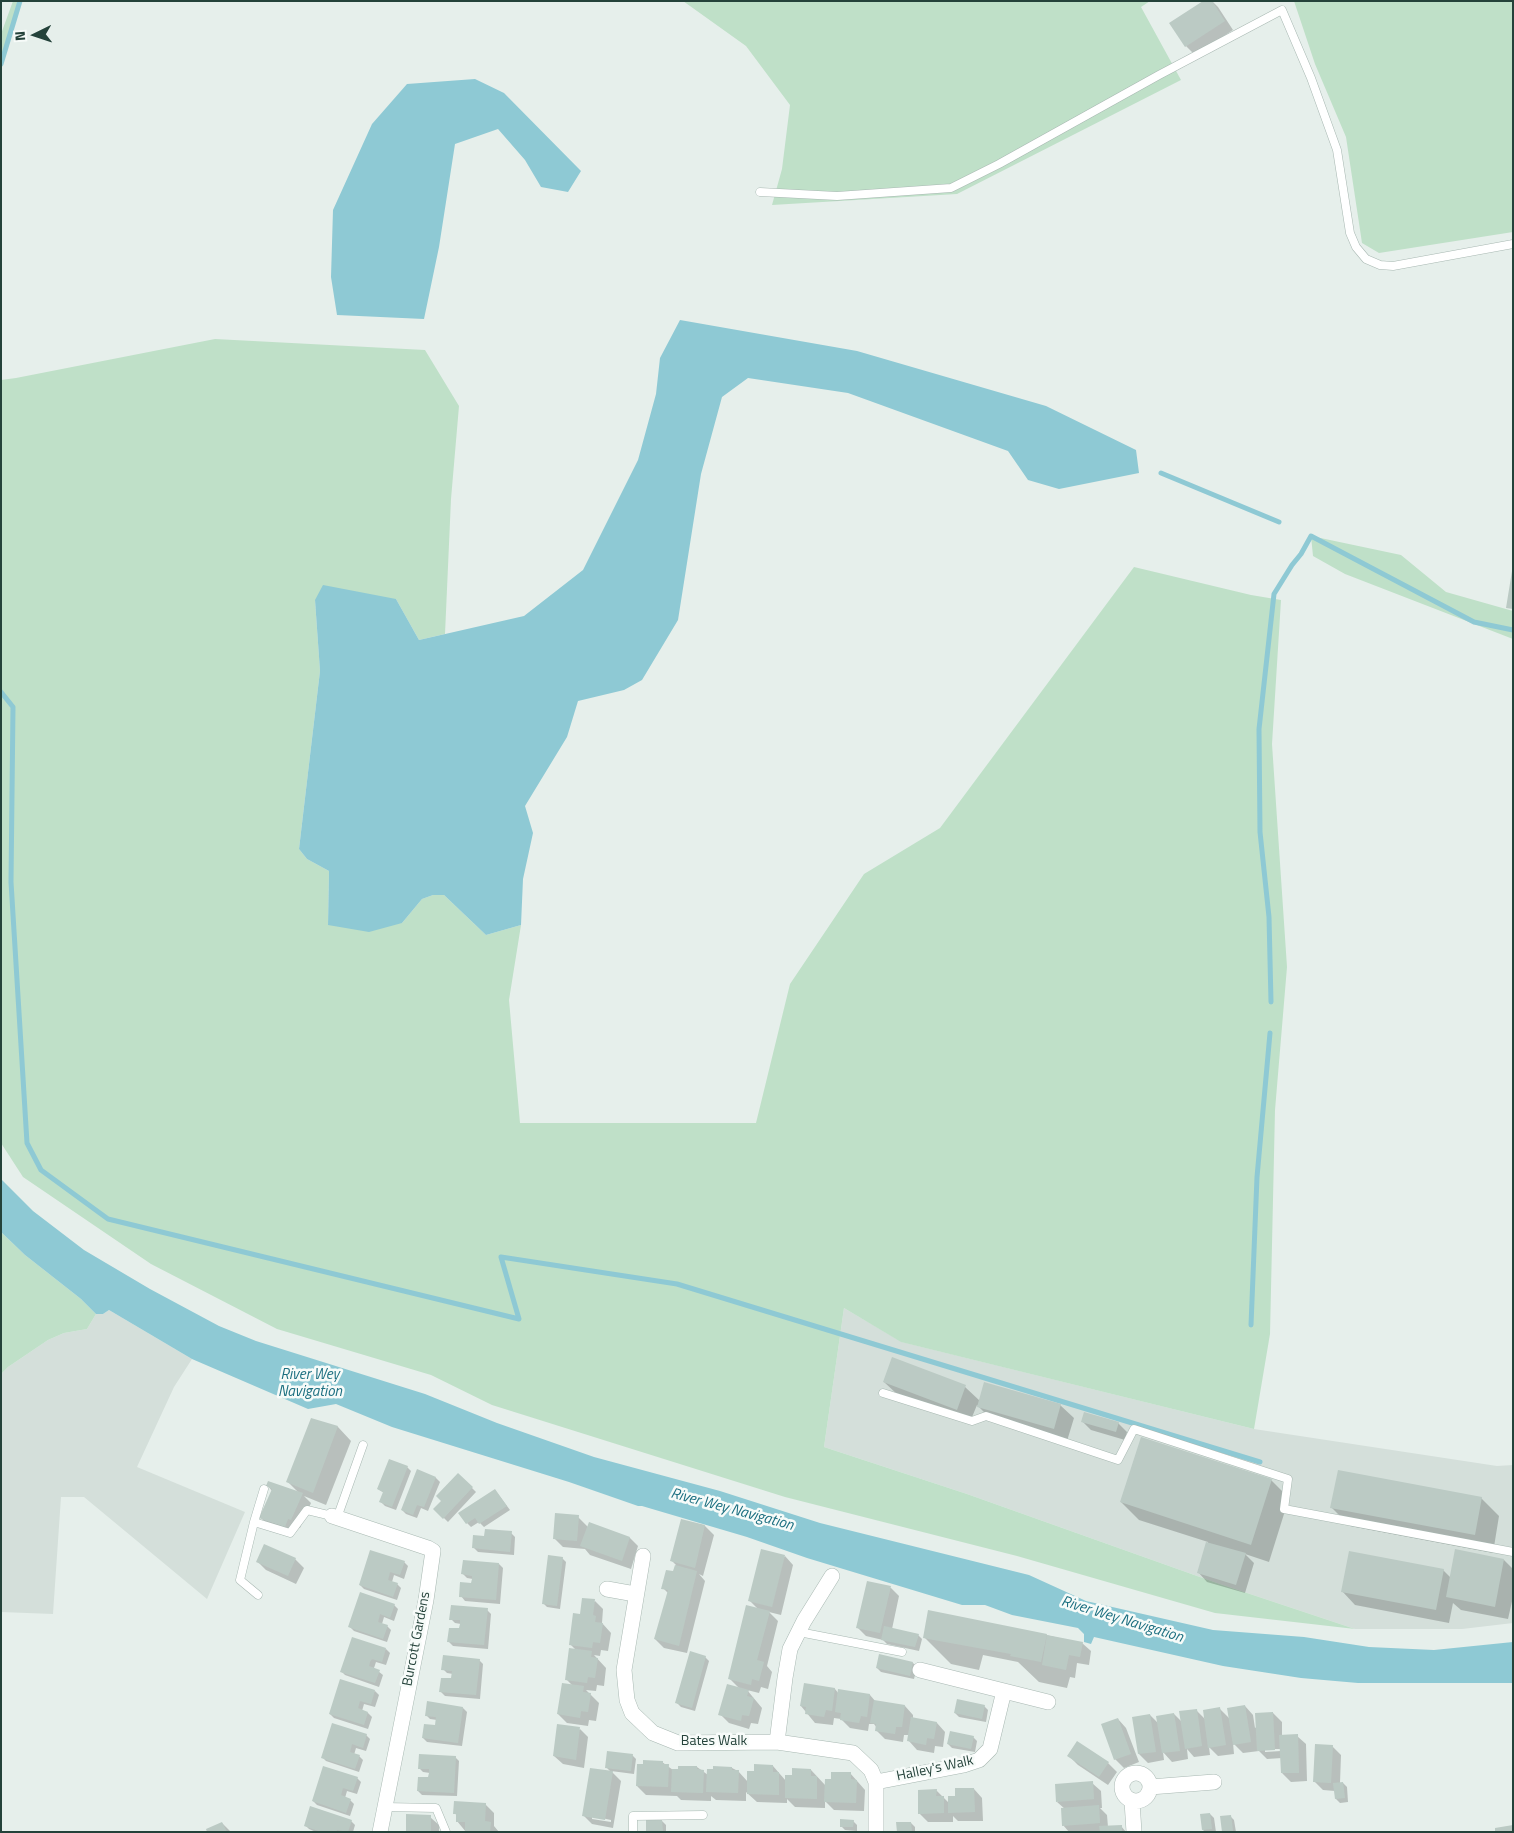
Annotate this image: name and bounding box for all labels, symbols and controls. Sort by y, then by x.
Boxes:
north arrow [10,10,60,60]
text: N [9,31,30,42]
water label: River Wey Navigation [278,1366,342,1401]
water label: River Wey Navigation [669,1485,795,1535]
street label: Burcott Gardens [400,1590,434,1688]
water label: River Wey Navigation [1059,1593,1185,1647]
street label: Bates Walk [681,1734,747,1750]
street label: Halley's Walk [895,1753,975,1785]

